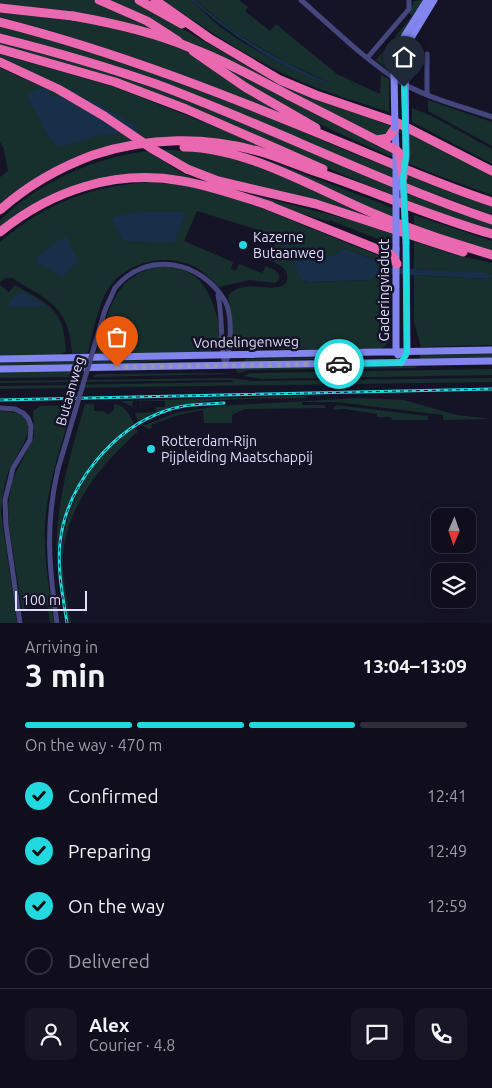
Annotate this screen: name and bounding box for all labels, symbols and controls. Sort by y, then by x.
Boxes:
pin [383,36,425,87]
icon: home [390,43,418,71]
place label: Kazerne Butaanweg [253,229,324,261]
street label: Gaderingviaduct [376,238,392,341]
marker: Kazerne Butaanweg [237,239,249,251]
pin [96,316,138,367]
icon: bag [103,323,131,351]
street label: Vondelingenweg [193,333,299,351]
courier [314,339,364,389]
icon: car [325,350,353,378]
street label: Butaanweg [52,354,88,428]
place label: Rotterdam-Rijn Pijpleiding Maatschappij [161,433,313,465]
marker: Rotterdam-Rijn Pijpleiding Maatschappij [145,443,157,455]
north arrow [431,508,476,552]
map controls [431,508,476,608]
button: layers [431,563,476,608]
scale bar [15,588,88,611]
text: 100 m [22,592,61,608]
text: Arriving in [25,638,98,656]
text: 13:04–13:09 [362,655,467,677]
text: 3 min [25,657,106,693]
text: On the way · 470 m [25,736,162,754]
icon: check [25,782,53,810]
text: Confirmed [68,785,159,807]
text: 12:41 [427,787,467,805]
icon: check [25,837,53,865]
text: Preparing [68,840,152,862]
text: 12:49 [427,842,467,860]
icon: check [25,892,53,920]
text: On the way [68,895,165,917]
text: 12:59 [427,897,467,915]
text: Delivered [68,950,150,972]
button: person [25,1008,77,1060]
button: chat [351,1008,403,1060]
button: phone [415,1008,467,1060]
text: Alex [89,1014,129,1036]
text: Courier · 4.8 [89,1036,175,1054]

